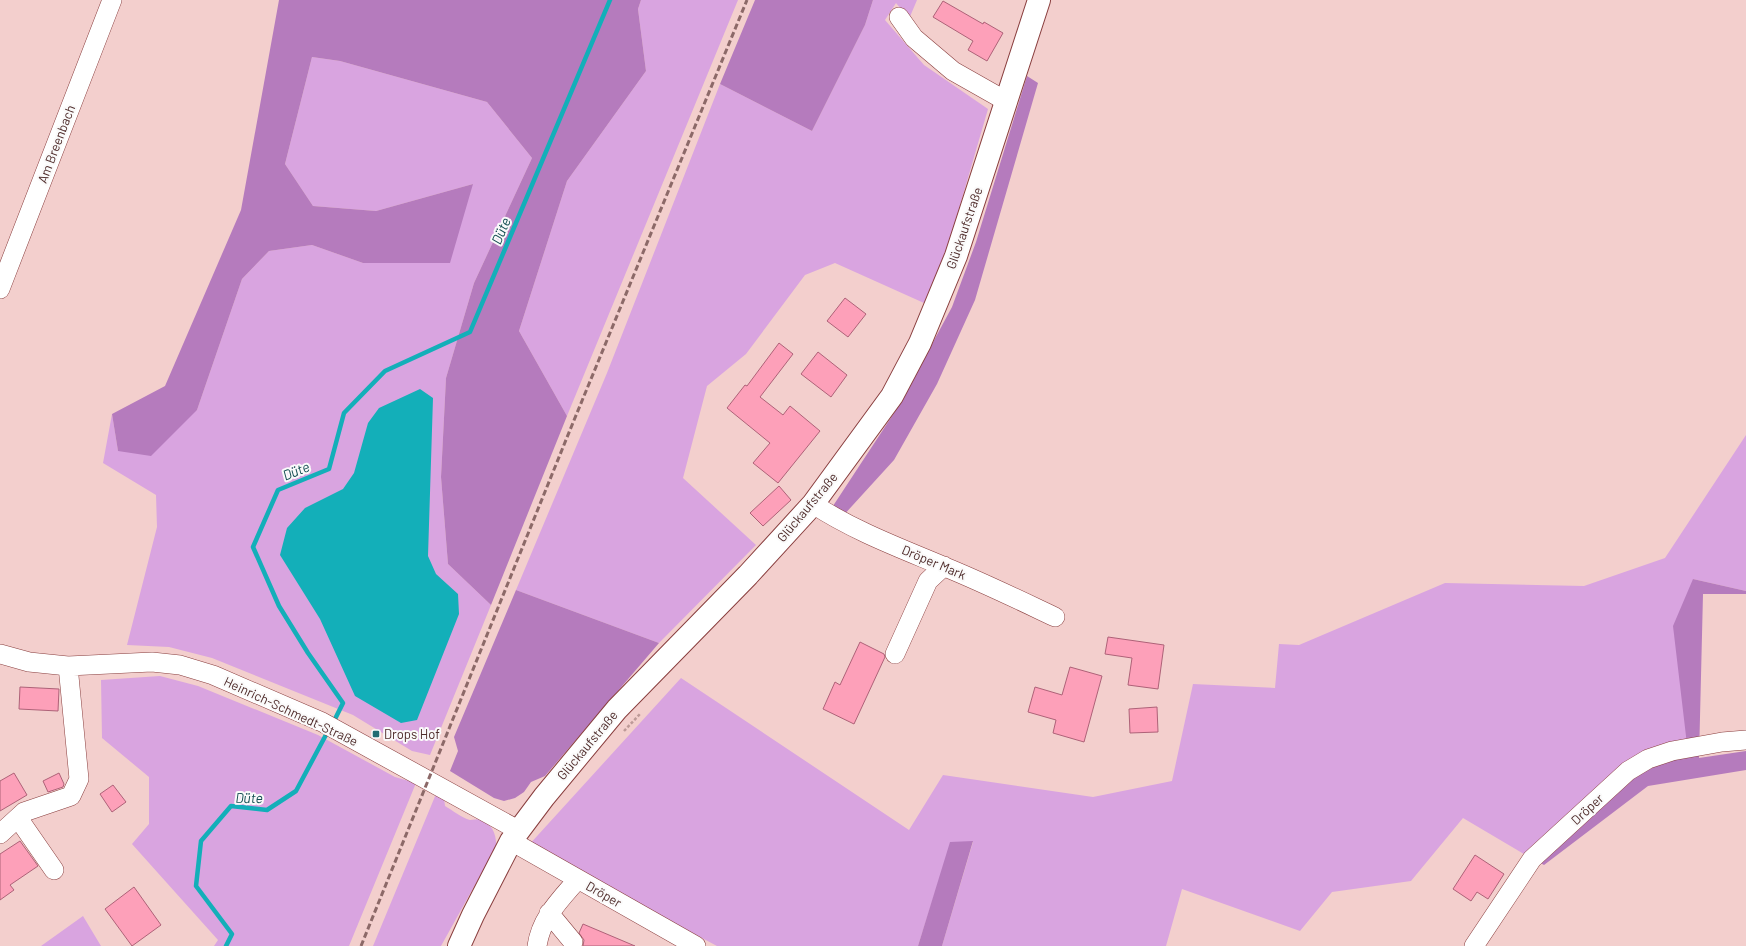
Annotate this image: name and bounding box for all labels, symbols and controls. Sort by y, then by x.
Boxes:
street label: Am Breenbach [34,103,78,185]
street label: Glückaufstraße [942,185,986,271]
water label: Düte [487,215,514,247]
water label: Düte [280,458,312,484]
street label: Glückaufstraße [773,469,841,545]
street label: Dröper Mark [899,541,969,583]
street label: Heinrich-Schmedt-Straße [221,673,361,749]
street label: Glückaufstraße [553,707,621,783]
place label: Drops Hof [384,726,440,742]
marker: Drops Hof [371,729,381,739]
water label: Düte [235,789,263,806]
street label: Dröper [1567,790,1607,828]
street label: Dröper [583,877,625,911]

